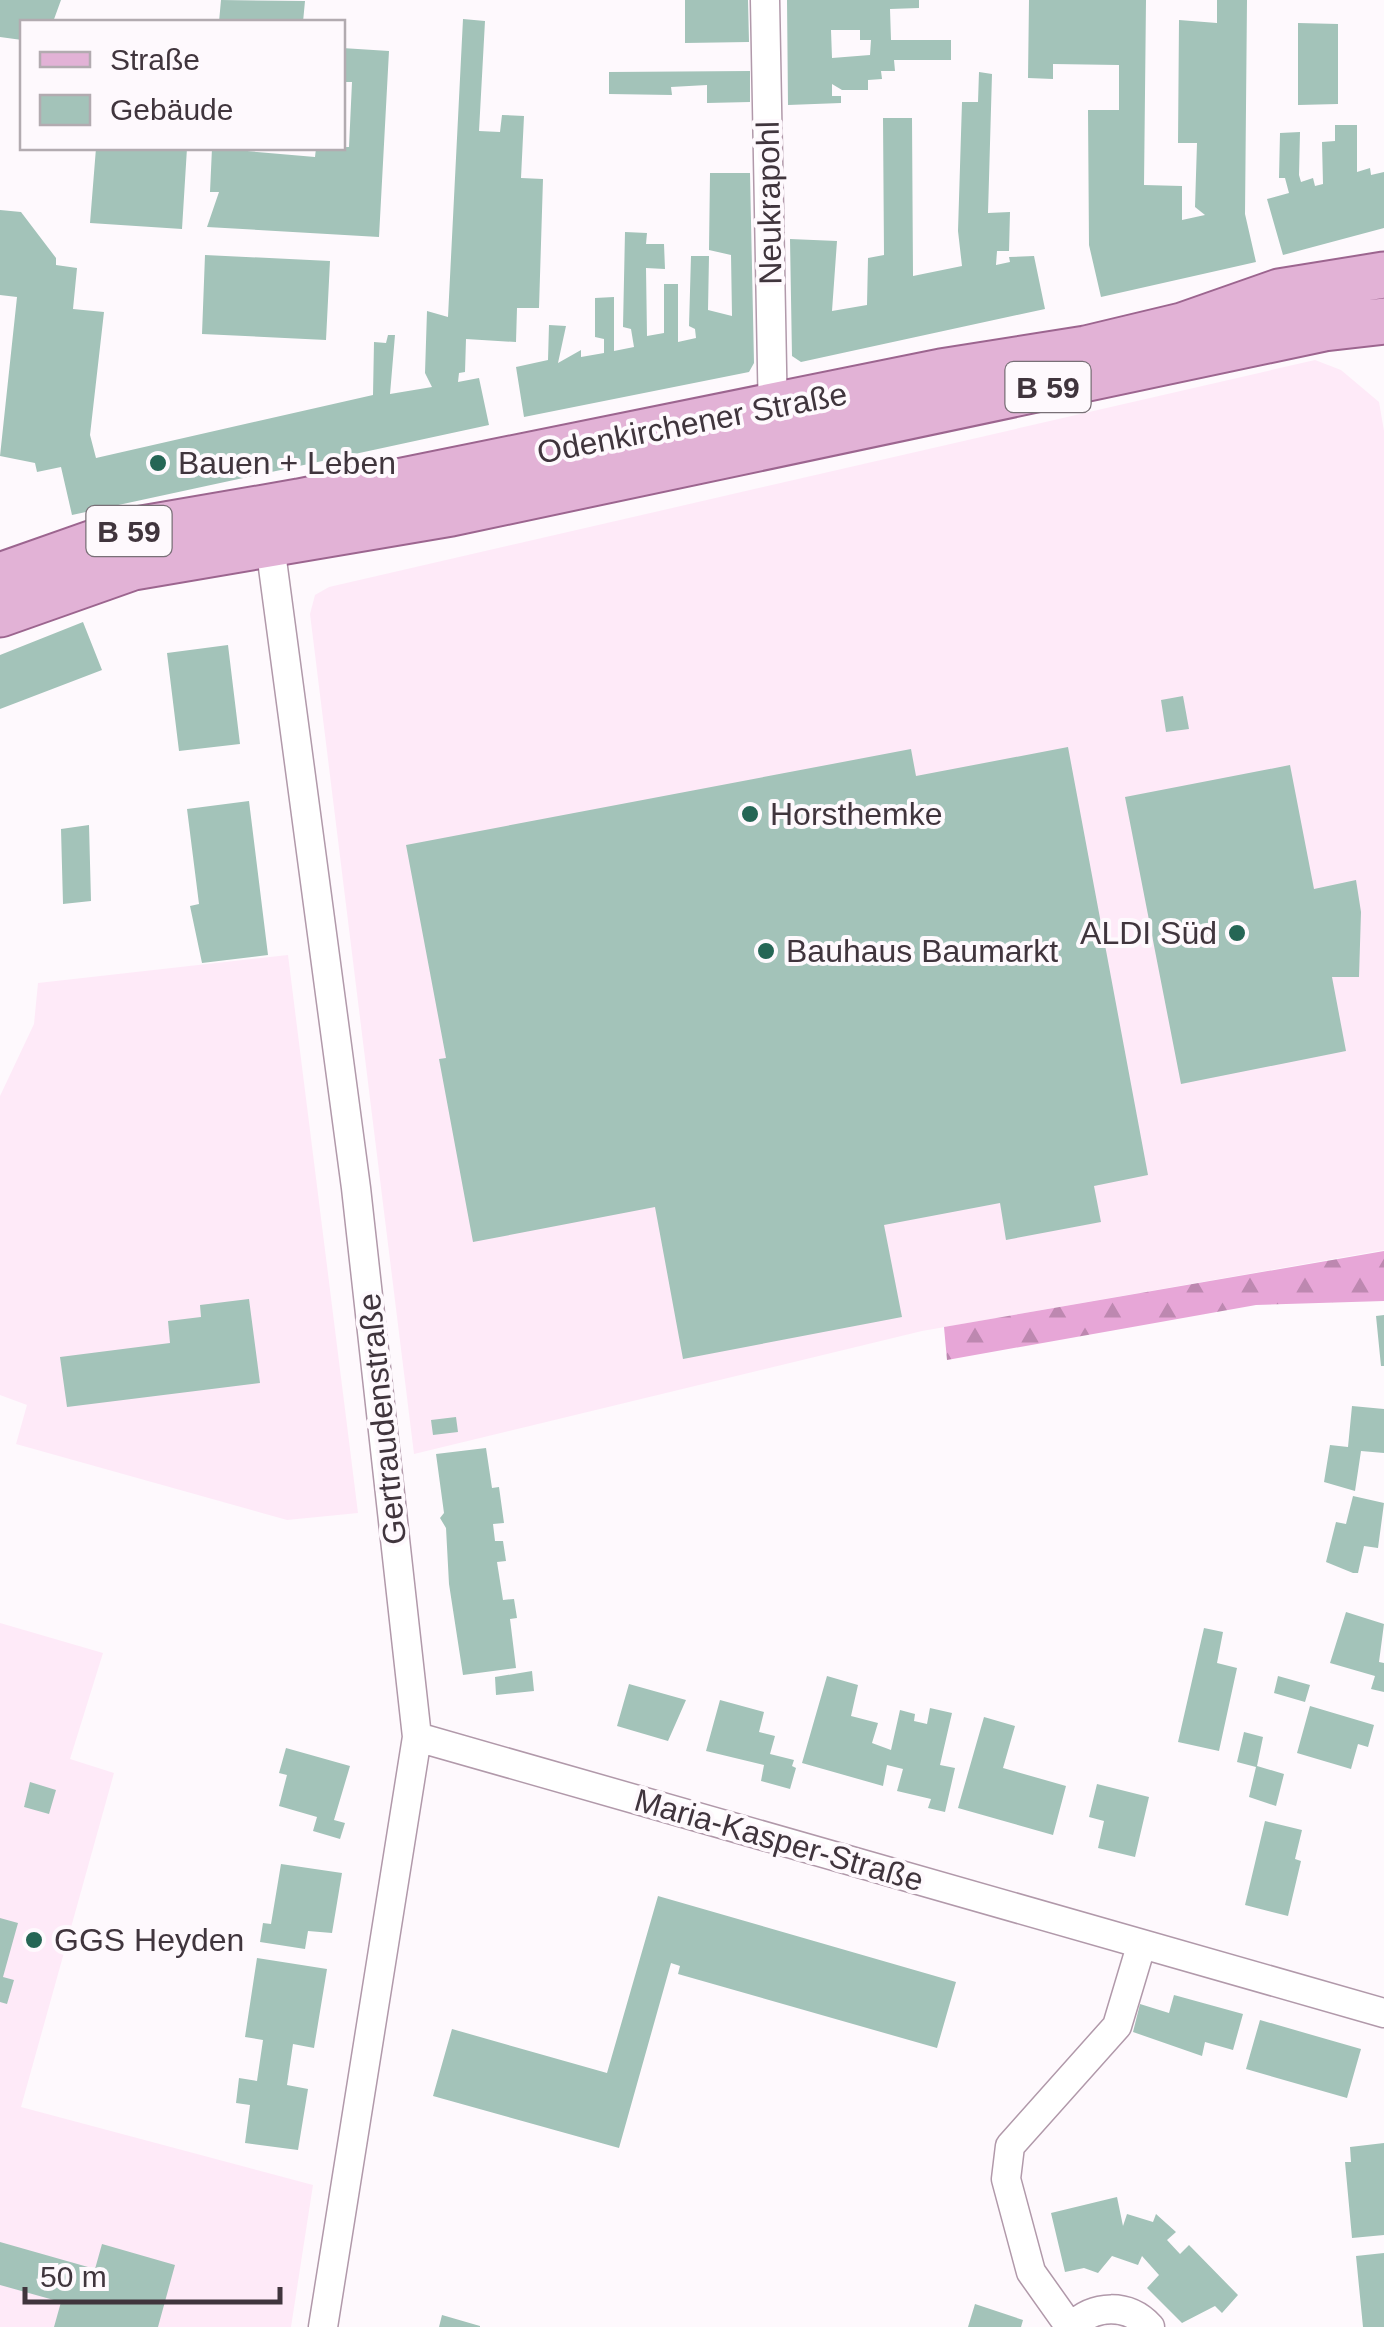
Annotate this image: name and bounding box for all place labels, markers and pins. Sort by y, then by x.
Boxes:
place label: Bauen + Leben [178,445,396,481]
marker: Bauen + Leben [147,452,169,474]
place label: Horsthemke [770,796,943,832]
marker: Horsthemke [739,803,761,825]
place label: ALDI Süd [1080,915,1217,951]
marker: ALDI Süd [1226,922,1248,944]
place label: Bauhaus Baumarkt [786,933,1058,969]
marker: Bauhaus Baumarkt [755,940,777,962]
place label: GGS Heyden [54,1922,244,1958]
marker: GGS Heyden [23,1929,45,1951]

